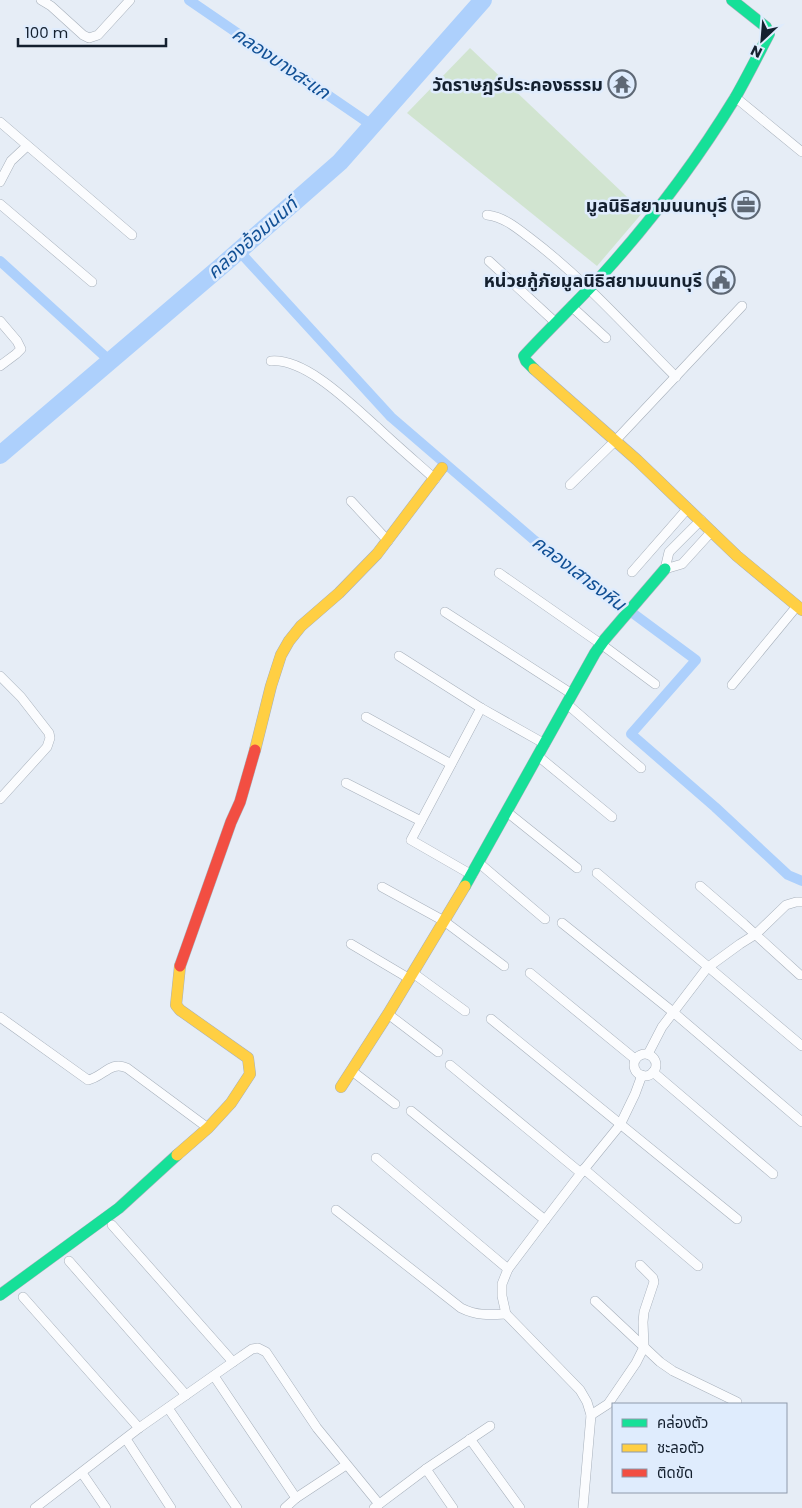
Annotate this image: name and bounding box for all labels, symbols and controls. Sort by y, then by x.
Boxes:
scale bar [18,15,165,47]
north arrow [737,15,787,65]
water label: คลองบางสะแก [227,20,336,106]
text: 100 m [25,22,68,43]
text: N [747,40,765,63]
temple icon: วัดราษฎร์ประคองธรรม [607,69,637,99]
place label: วัดราษฎร์ประคองธรรม [432,72,603,97]
water label: คลองอ้อมนนท์ [201,188,306,285]
office icon: มูลนิธิสยามนนทบุรี [731,190,761,220]
place label: มูลนิธิสยามนนทบุรี [586,193,727,218]
public building icon: หน่วยกู้ภัยมูลนิธิสยามนนทบุรี [706,265,736,295]
place label: หน่วยกู้ภัยมูลนิธิสยามนนทบุรี [484,268,702,293]
water label: คลองเสาธงหิน [527,529,633,618]
legend [612,1403,787,1493]
text: คล่องตัว [657,1412,708,1433]
text: ชะลอตัว [657,1437,704,1458]
text: ติดขัด [657,1462,693,1483]

